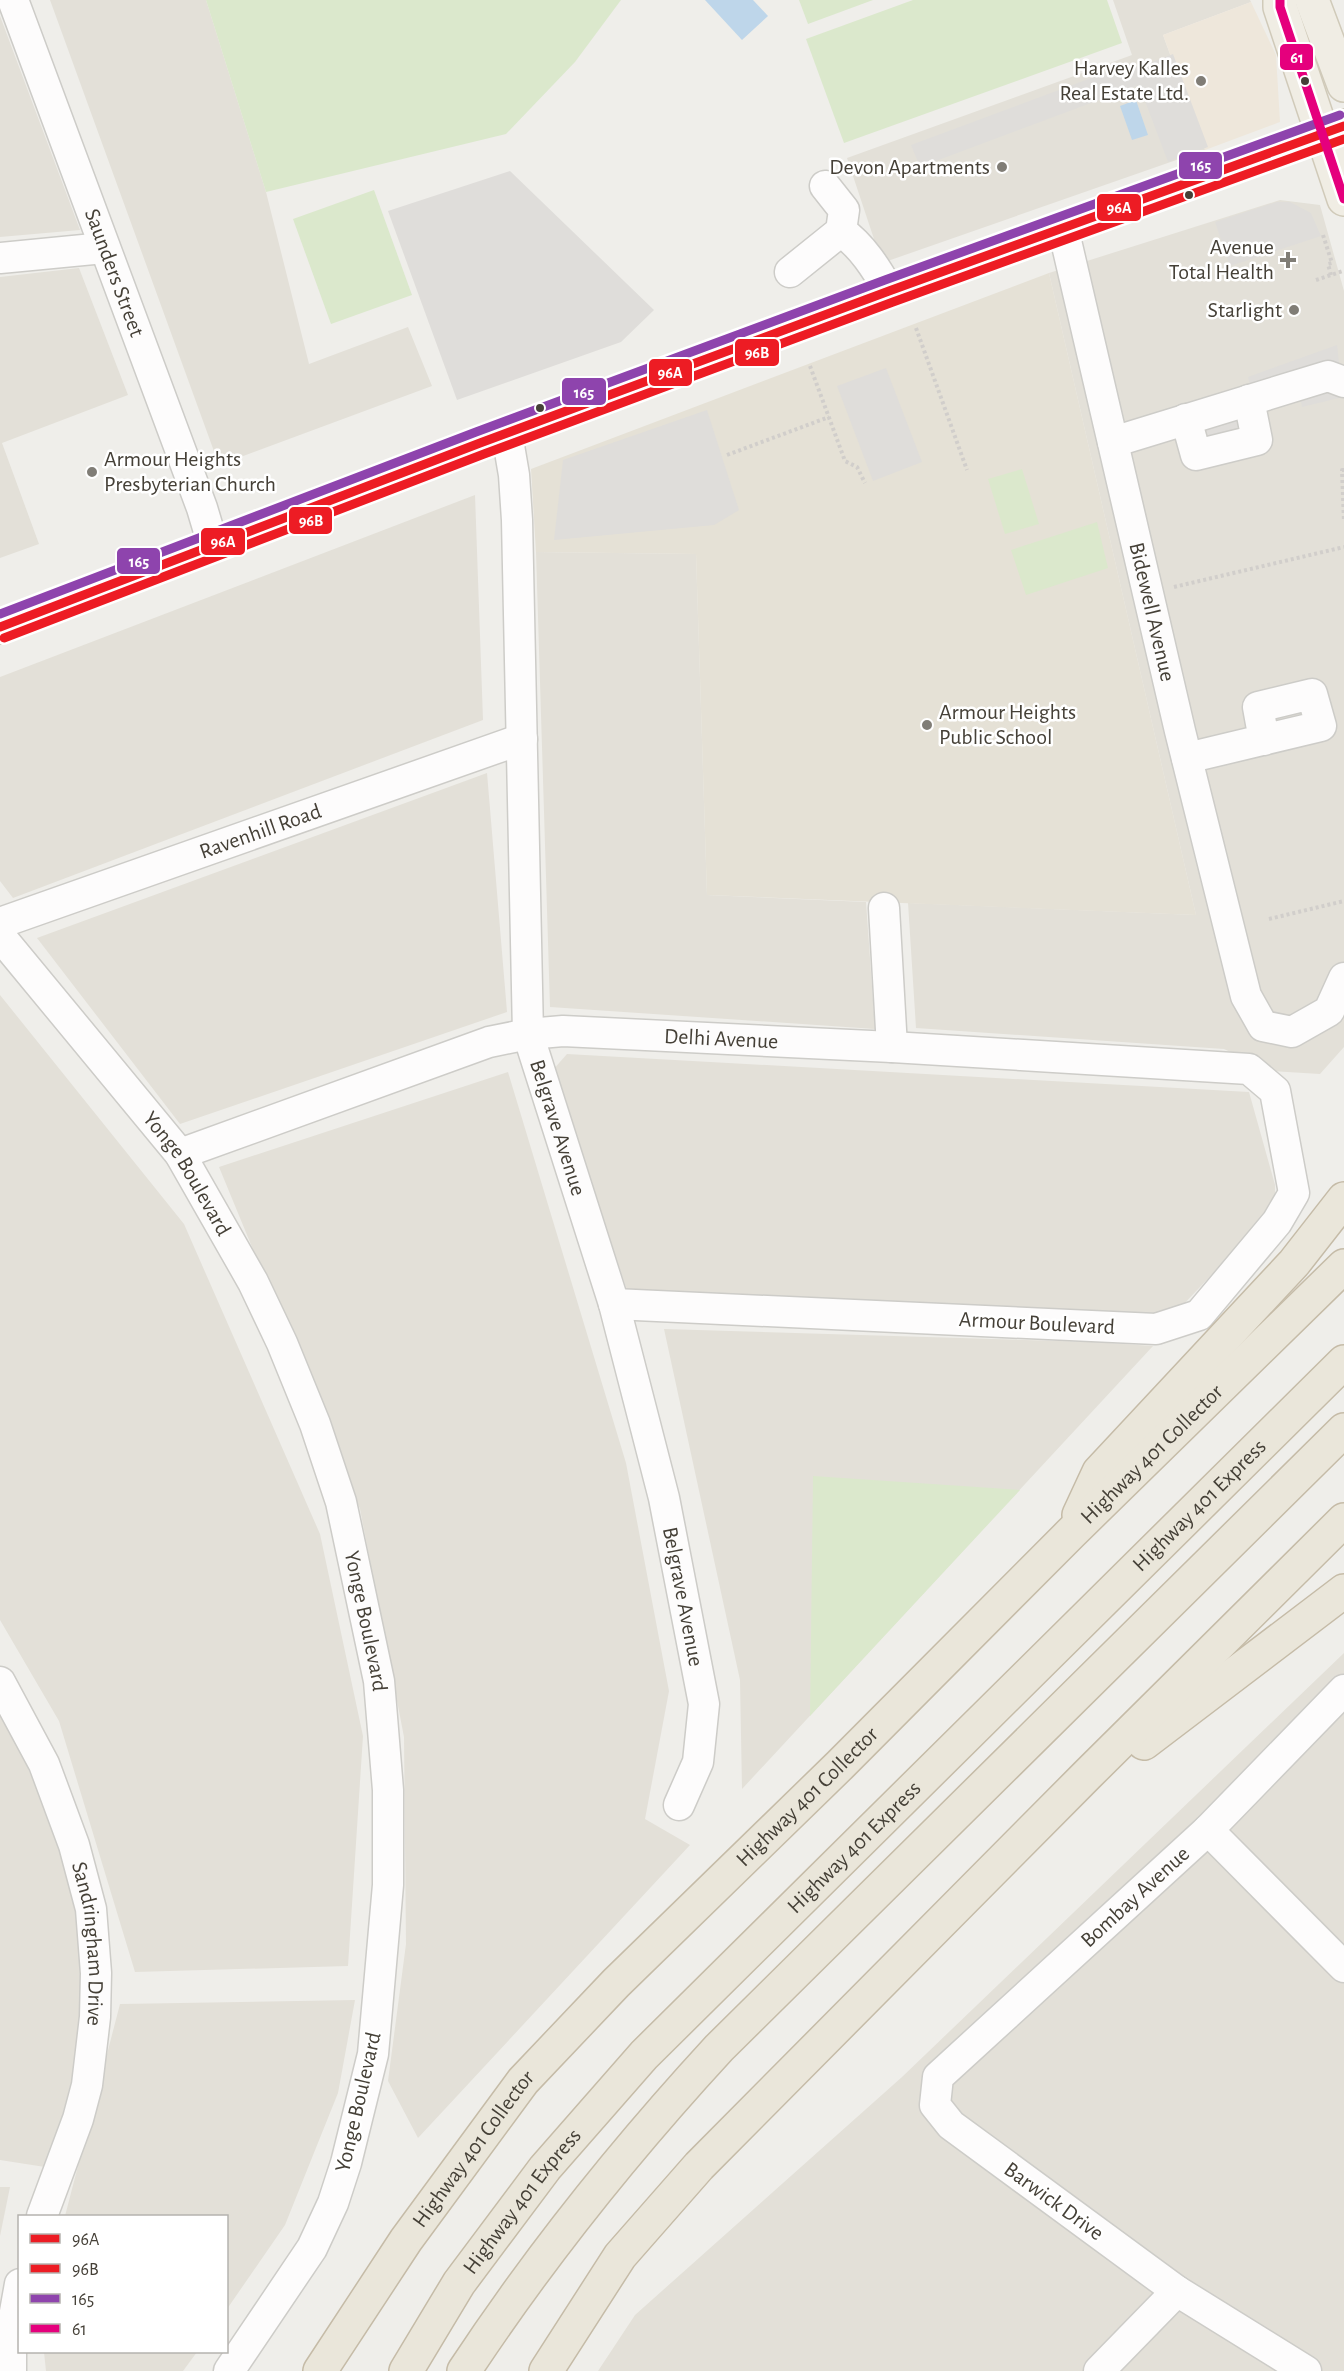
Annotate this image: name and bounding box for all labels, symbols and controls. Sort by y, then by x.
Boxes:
line badge: 61 [1279,43,1314,71]
text: 61 [1290,50,1304,66]
place label: Harvey Kalles Real Estate Ltd. [1060,57,1189,104]
marker: Harvey Kalles Real Estate Ltd. [1194,74,1208,88]
unlabelled marker [1299,75,1311,87]
line badge: 165 [1178,151,1223,180]
place label: Devon Apartments [829,156,990,178]
text: 165 [1191,158,1211,174]
marker: Devon Apartments [995,160,1009,174]
unlabelled marker [1183,189,1195,201]
line badge: 96A [1096,193,1142,222]
text: 96A [1106,200,1132,216]
street label: Saunders Street [81,206,148,340]
place label: Avenue Total Health [1169,236,1274,283]
marker: Avenue Total Health [1279,251,1297,269]
place label: Starlight [1208,299,1282,321]
marker: Starlight [1287,303,1301,317]
line badge: 96B [734,338,780,367]
text: 96B [745,345,769,361]
line badge: 96A [648,358,693,387]
text: 96A [657,365,683,381]
line badge: 165 [561,377,607,406]
text: 165 [574,385,594,401]
unlabelled marker [534,402,546,414]
place label: Armour Heights Presbyterian Church [104,448,276,495]
marker: Armour Heights Presbyterian Church [85,465,99,479]
line badge: 96B [288,506,333,535]
text: 96B [299,513,323,529]
line badge: 96A [200,527,246,556]
text: 96A [210,534,236,550]
street label: Bidewell Avenue [1125,540,1179,683]
line badge: 165 [116,547,161,575]
text: 165 [129,554,149,570]
place label: Armour Heights Public School [939,701,1076,748]
marker: Armour Heights Public School [920,718,934,732]
street label: Ravenhill Road [197,800,324,863]
street label: Delhi Avenue [664,1025,779,1052]
street label: Belgrave Avenue [526,1057,590,1198]
street label: Yonge Boulevard [139,1107,235,1239]
street label: Armour Boulevard [958,1308,1116,1338]
street label: Highway 401 Collector [1077,1380,1227,1528]
street label: Highway 401 Express [1128,1435,1270,1576]
street label: Belgrave Avenue [659,1525,707,1668]
street label: Yonge Boulevard [341,1549,391,1692]
street label: Highway 401 Collector [732,1723,882,1871]
street label: Highway 401 Express [783,1777,925,1917]
street label: Bombay Avenue [1077,1842,1193,1952]
street label: Sandringham Drive [68,1859,107,2027]
street label: Yonge Boulevard [331,2030,385,2174]
street label: Highway 401 Collector [408,2066,538,2231]
street label: Highway 401 Express [459,2124,585,2278]
street label: Barwick Drive [1000,2158,1108,2244]
legend [18,2215,228,2353]
text: 96A [72,2231,100,2249]
text: 96B [72,2261,99,2279]
text: 165 [72,2291,94,2309]
text: 61 [72,2321,87,2339]

